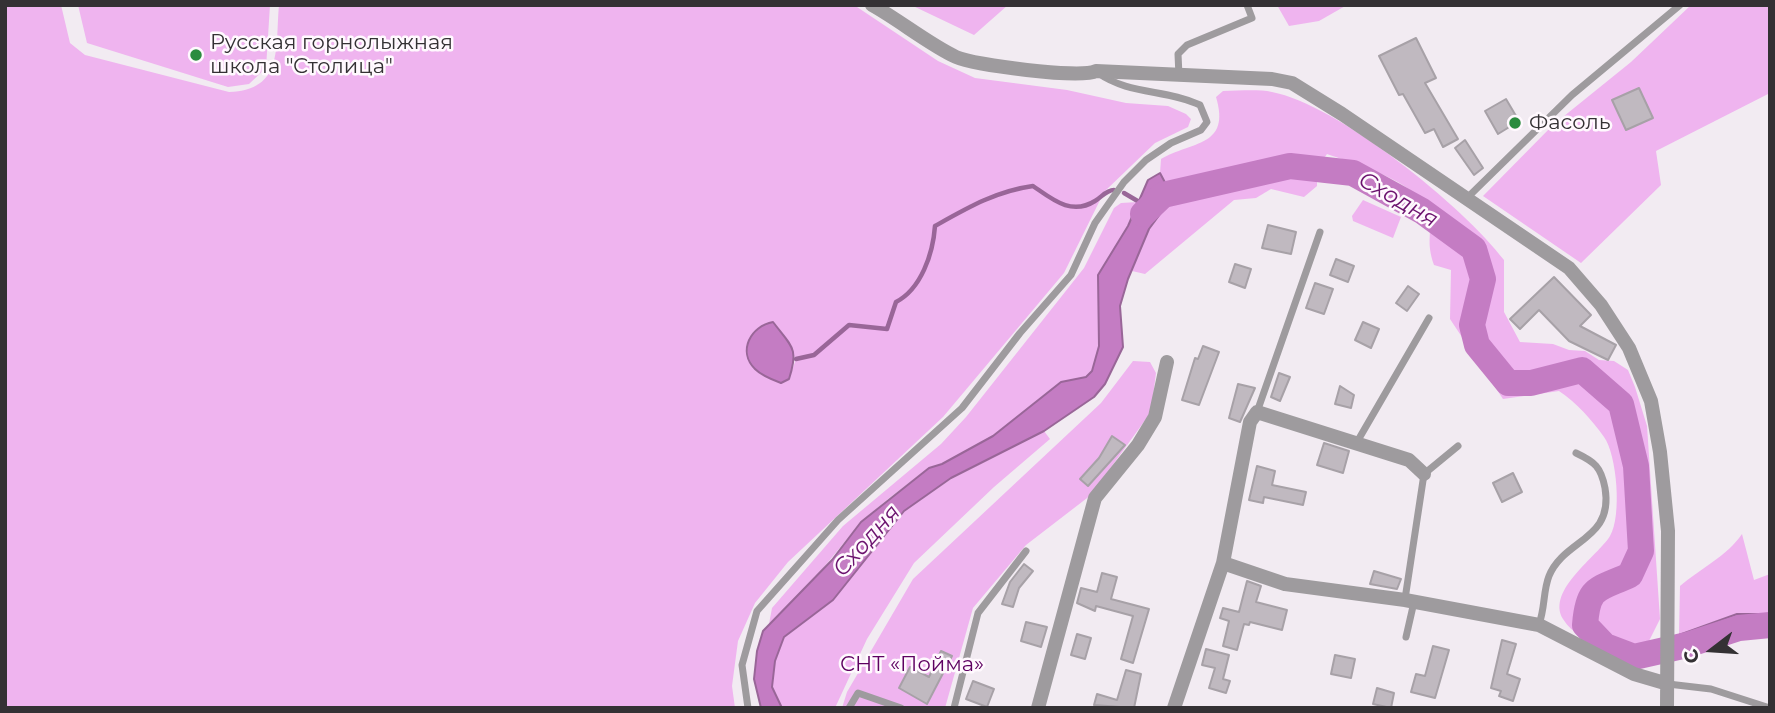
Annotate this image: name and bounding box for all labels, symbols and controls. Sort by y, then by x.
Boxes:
place label: Русская горнолыжная школа "Столица" [210,30,453,80]
marker: Русская горнолыжная школа "Столица" [188,47,204,63]
place label: Фасоль [1529,110,1611,136]
marker: Фасоль [1507,115,1523,131]
water label: Сходня [1353,166,1443,234]
water label: Сходня [828,499,906,583]
north arrow [1677,615,1747,685]
text: С [1678,646,1704,666]
park label: СНТ «Пойма» [840,652,984,678]

